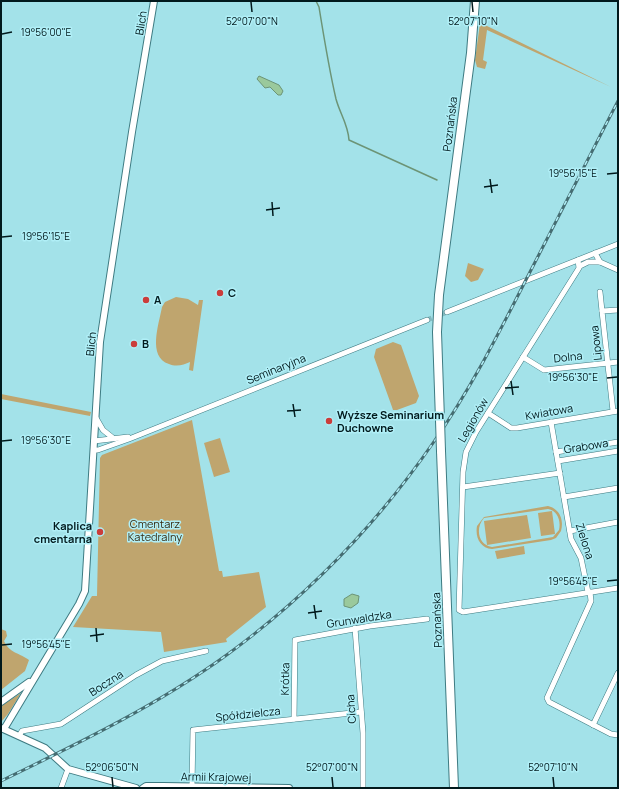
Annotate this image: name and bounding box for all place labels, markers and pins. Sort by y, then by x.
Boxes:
place label: C [228,285,236,300]
marker: C [215,288,225,298]
place label: A [154,292,162,307]
marker: A [141,295,151,305]
place label: B [142,336,149,351]
marker: B [129,339,139,349]
place label: Wyższe Seminarium Duchowne [337,407,444,435]
marker: Wyższe Seminarium Duchowne [324,416,334,426]
place label: Kaplica cmentarna [34,518,92,546]
marker: Kaplica cmentarna [95,527,105,537]

